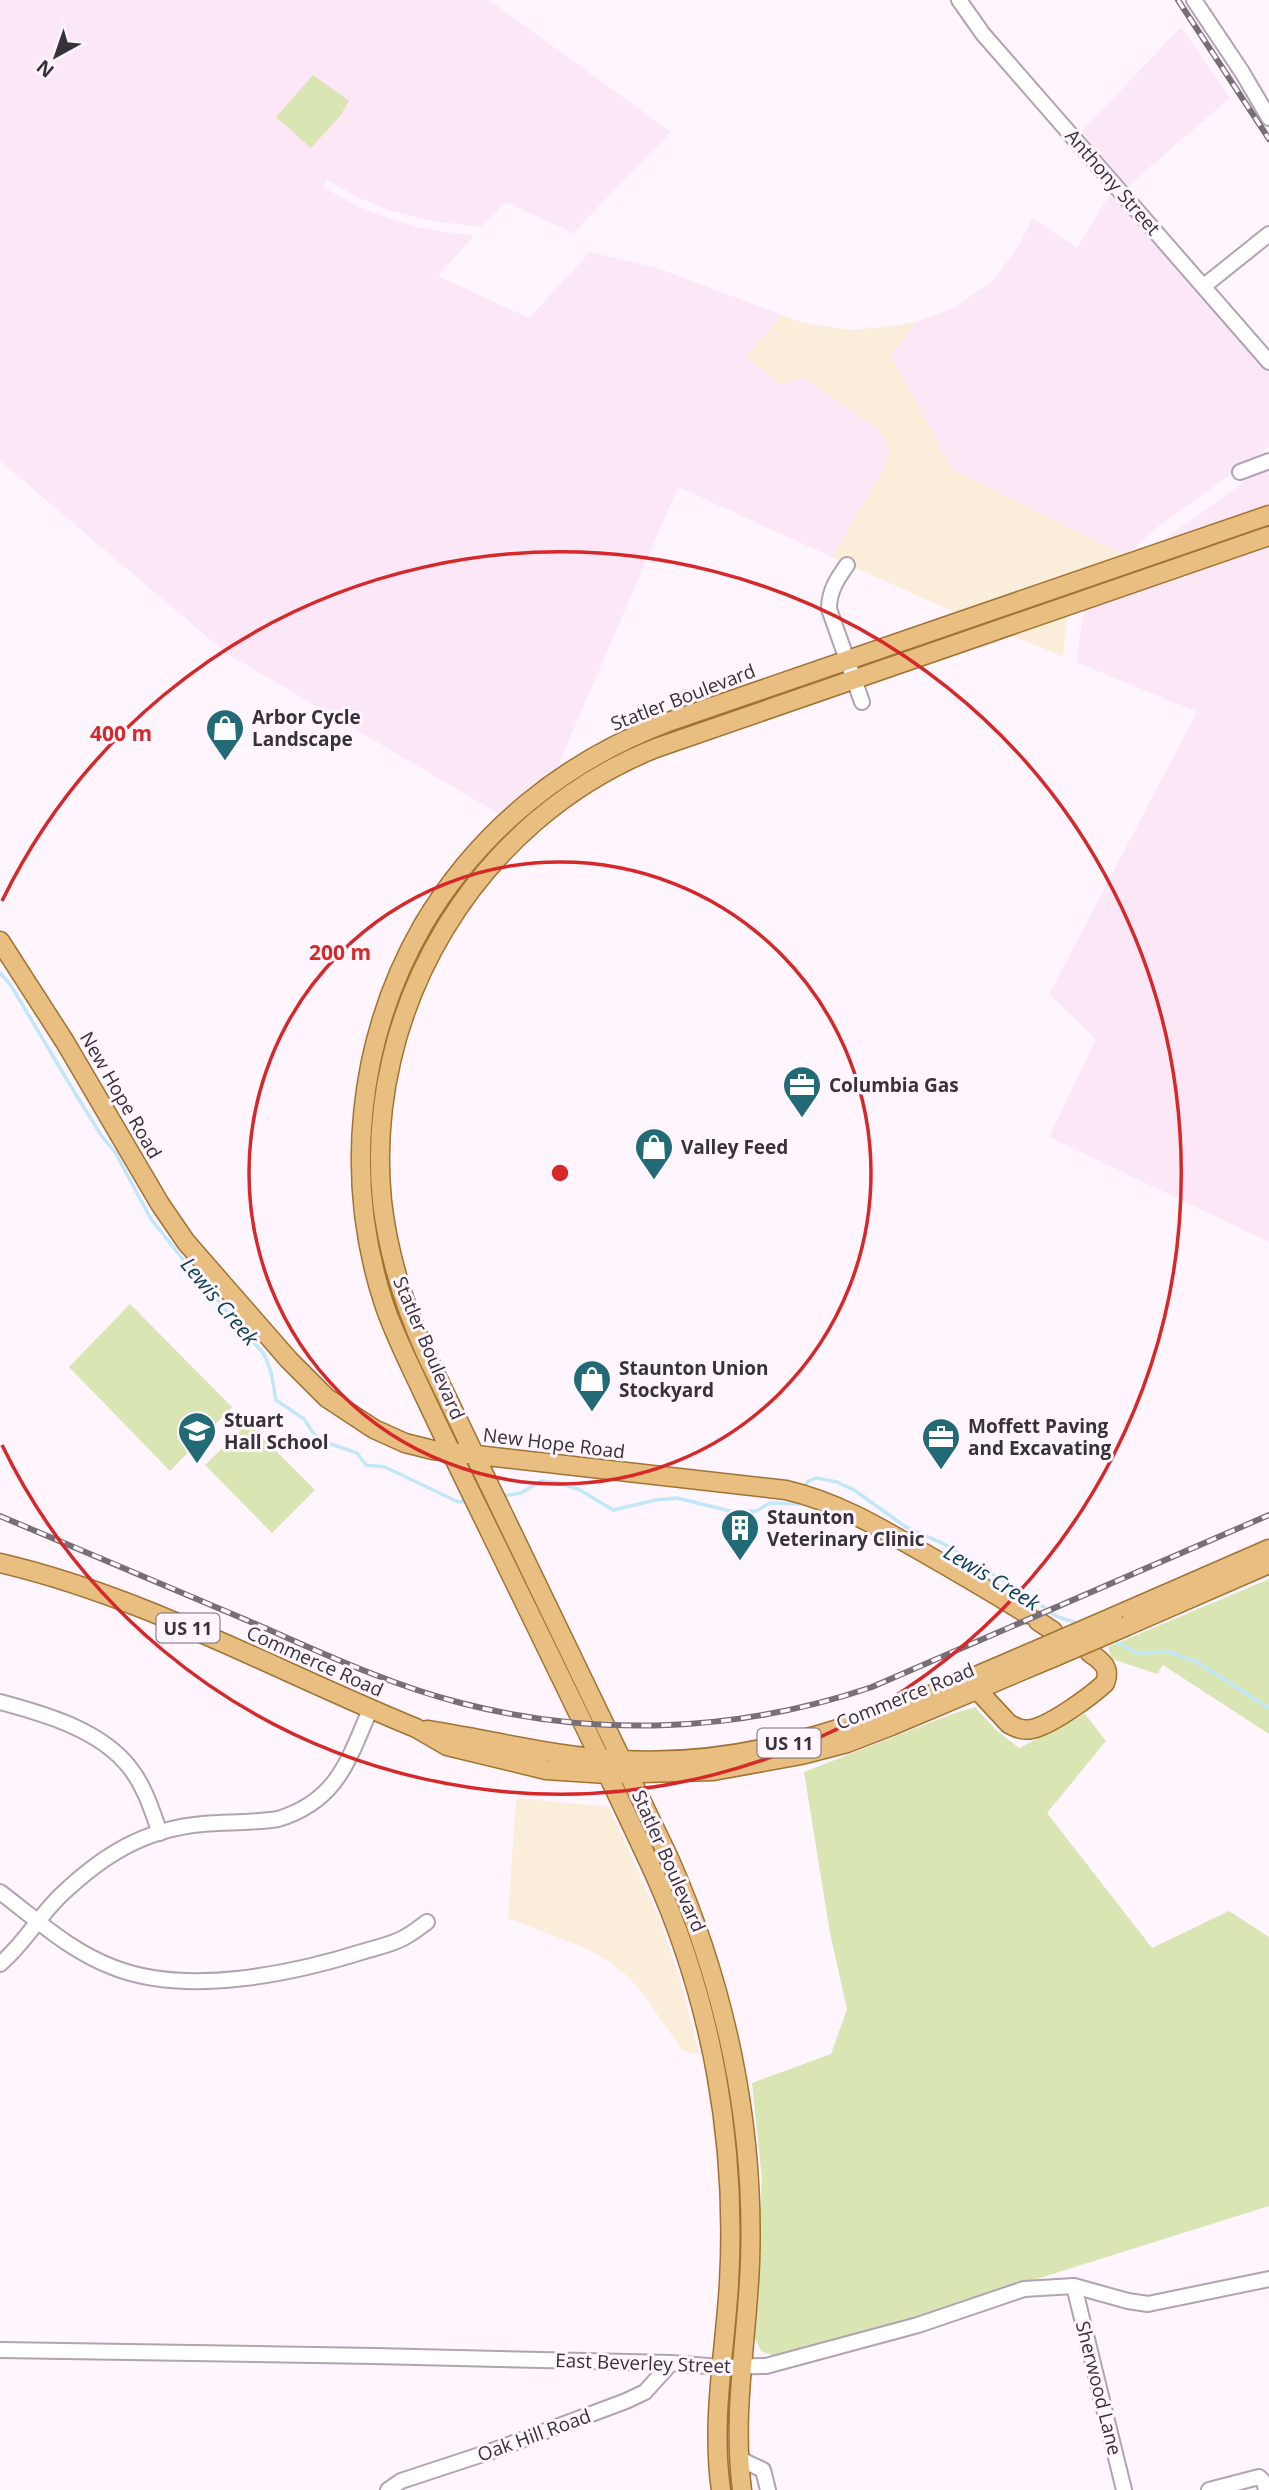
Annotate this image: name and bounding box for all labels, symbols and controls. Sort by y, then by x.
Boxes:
north arrow [21,21,91,91]
text: N [31,54,59,84]
street label: Anthony Street [1060,123,1166,241]
street label: Statler Boulevard [607,657,759,737]
place label: Arbor Cycle Landscape [252,704,361,752]
shop icon: Arbor Cycle Landscape [204,707,246,762]
text: 400 m [90,719,152,747]
text: 200 m [309,938,371,966]
street label: New Hope Road [74,1027,168,1163]
office icon: Columbia Gas [781,1064,823,1119]
place label: Columbia Gas [829,1072,959,1098]
shop icon: Valley Feed [633,1126,675,1181]
place label: Valley Feed [681,1134,788,1160]
centre of rings [548,1161,572,1185]
water label: Lewis Creek [175,1251,266,1352]
street label: Statler Boulevard [387,1273,471,1423]
place label: Staunton Union Stockyard [619,1355,769,1403]
shop icon: Staunton Union Stockyard [571,1358,613,1413]
place label: Stuart Hall School [224,1407,329,1455]
school or university icon: Stuart Hall School [176,1410,218,1465]
place label: Moffett Paving and Excavating [968,1413,1112,1461]
office icon: Moffett Paving and Excavating [920,1416,962,1471]
street label: New Hope Road [482,1421,626,1465]
place label: Staunton Veterinary Clinic [767,1504,925,1552]
building icon: Staunton Veterinary Clinic [719,1507,761,1562]
water label: Lewis Creek [939,1537,1046,1617]
road number: US 11 [156,1614,220,1643]
street label: Commerce Road [243,1619,387,1703]
street label: Commerce Road [832,1656,978,1736]
road number: US 11 [758,1728,820,1758]
street label: Statler Boulevard [626,1786,712,1936]
street label: Sherwood Lane [1070,2318,1128,2458]
street label: East Beverley Street [555,2347,731,2379]
street label: Oak Hill Road [474,2402,594,2468]

